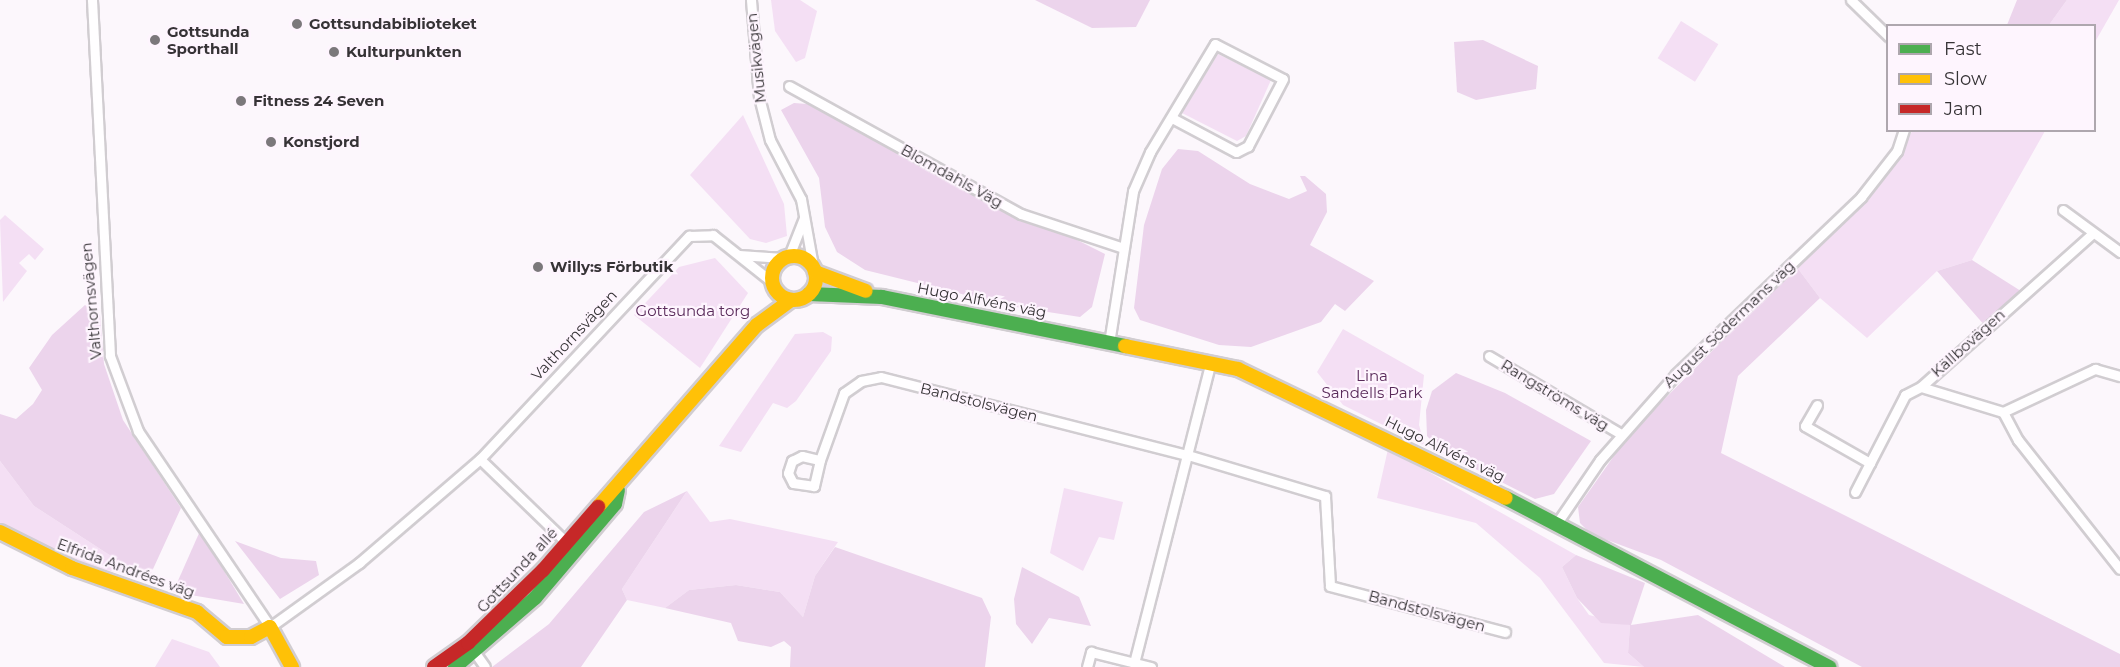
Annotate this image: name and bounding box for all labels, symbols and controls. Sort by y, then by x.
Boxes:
street label: Musikvägen [742,12,770,104]
place label: Gottsundabiblioteket [309,15,477,33]
marker: Gottsundabiblioteket [290,17,304,31]
place label: Gottsunda Sporthall [167,22,250,57]
legend [1886,24,2096,132]
marker: Gottsunda Sporthall [148,33,162,47]
text: Fast [1944,38,1982,60]
place label: Kulturpunkten [346,43,462,61]
marker: Kulturpunkten [327,45,341,59]
text: Slow [1944,68,1987,90]
place label: Fitness 24 Seven [253,92,384,110]
marker: Fitness 24 Seven [234,94,248,108]
text: Jam [1944,98,1983,120]
place label: Konstjord [283,133,360,151]
marker: Konstjord [264,135,278,149]
street label: Blomdahls Väg [898,141,1006,211]
street label: Valthornsvägen [77,242,105,360]
street label: August Södermans väg [1660,257,1798,391]
place label: Willy:s Förbutik [550,258,673,276]
marker: Willy:s Förbutik [531,260,545,274]
street label: Hugo Alfvéns väg [916,279,1048,321]
street label: Valthornsvägen [527,286,621,384]
park label: Gottsunda torg [636,302,750,320]
street label: Källbovägen [1927,305,2009,381]
street label: Rangströms väg [1498,356,1612,434]
park label: Lina Sandells Park [1321,366,1423,401]
street label: Bandstolsvägen [918,379,1040,425]
street label: Hugo Alfvéns väg [1382,412,1508,486]
street label: Gottsunda allé [473,524,561,616]
street label: Elfrida Andrées väg [55,535,197,601]
street label: Bandstolsvägen [1367,587,1487,635]

